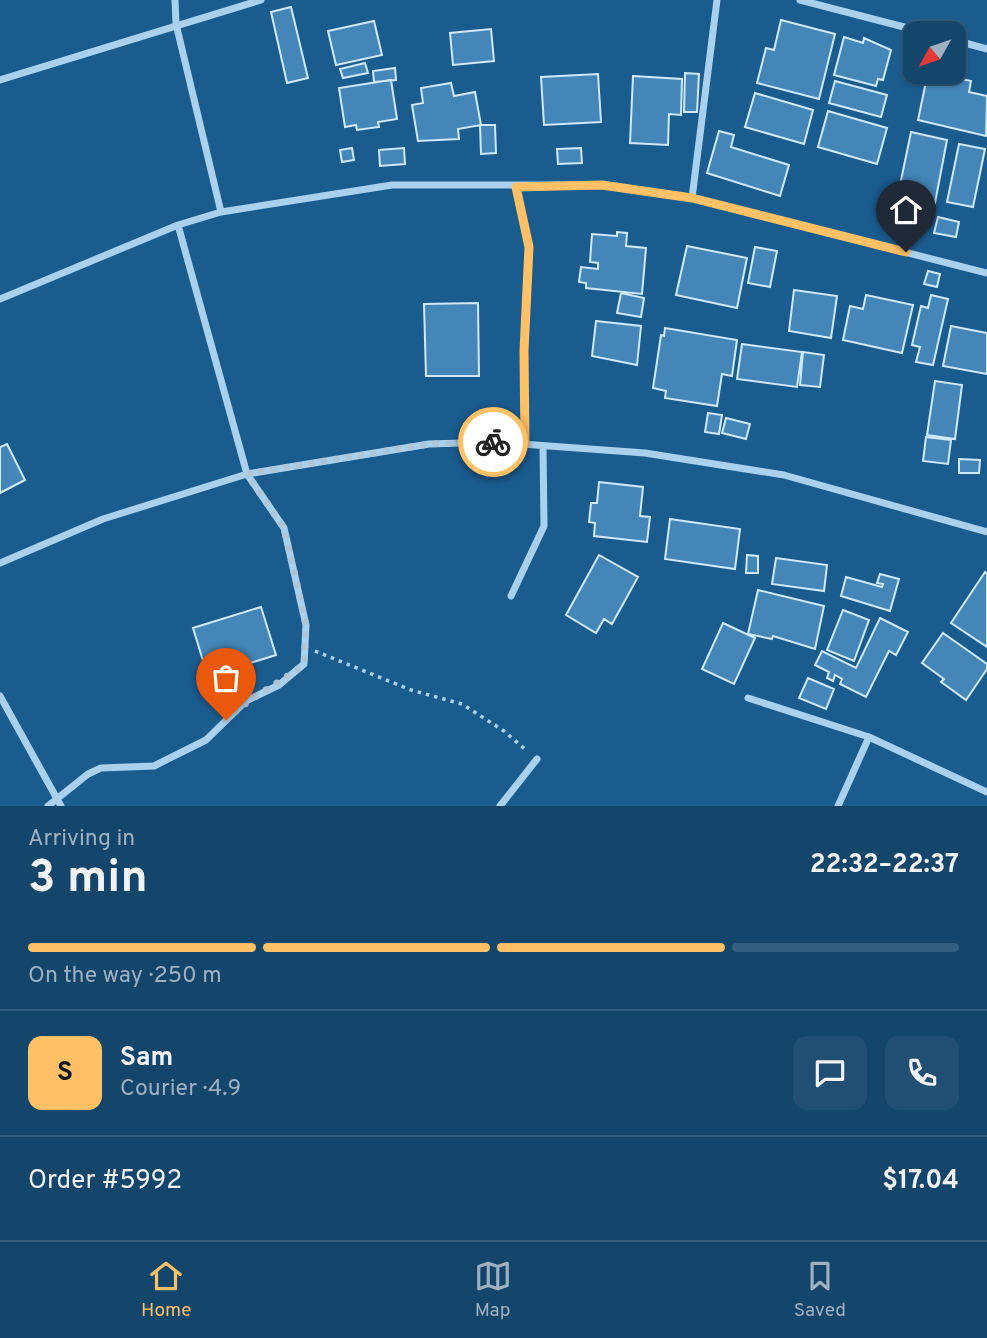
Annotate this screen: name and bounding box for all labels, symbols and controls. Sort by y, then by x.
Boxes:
north arrow [903,21,966,84]
map controls [903,21,966,84]
pin [876,180,936,252]
icon: home [887,191,925,229]
courier [458,407,528,477]
icon: bike [474,423,512,461]
pin [196,648,256,720]
icon: bag [207,659,245,697]
text: Arriving in [28,825,135,854]
text: 22:32–22:37 [810,849,959,882]
text: 3 min [28,850,148,909]
text: On the way · 250 m [28,962,222,991]
button: chat [793,1036,867,1110]
button: phone [885,1036,959,1110]
text: Sam [120,1042,173,1075]
text: S [57,1057,73,1090]
text: Courier · 4.9 [120,1075,241,1104]
text: Order #5992 [28,1165,182,1198]
text: $17.04 [882,1165,959,1198]
tab: Home [141,1257,192,1323]
tab: Map [474,1257,512,1323]
tab: Saved [794,1257,846,1323]

